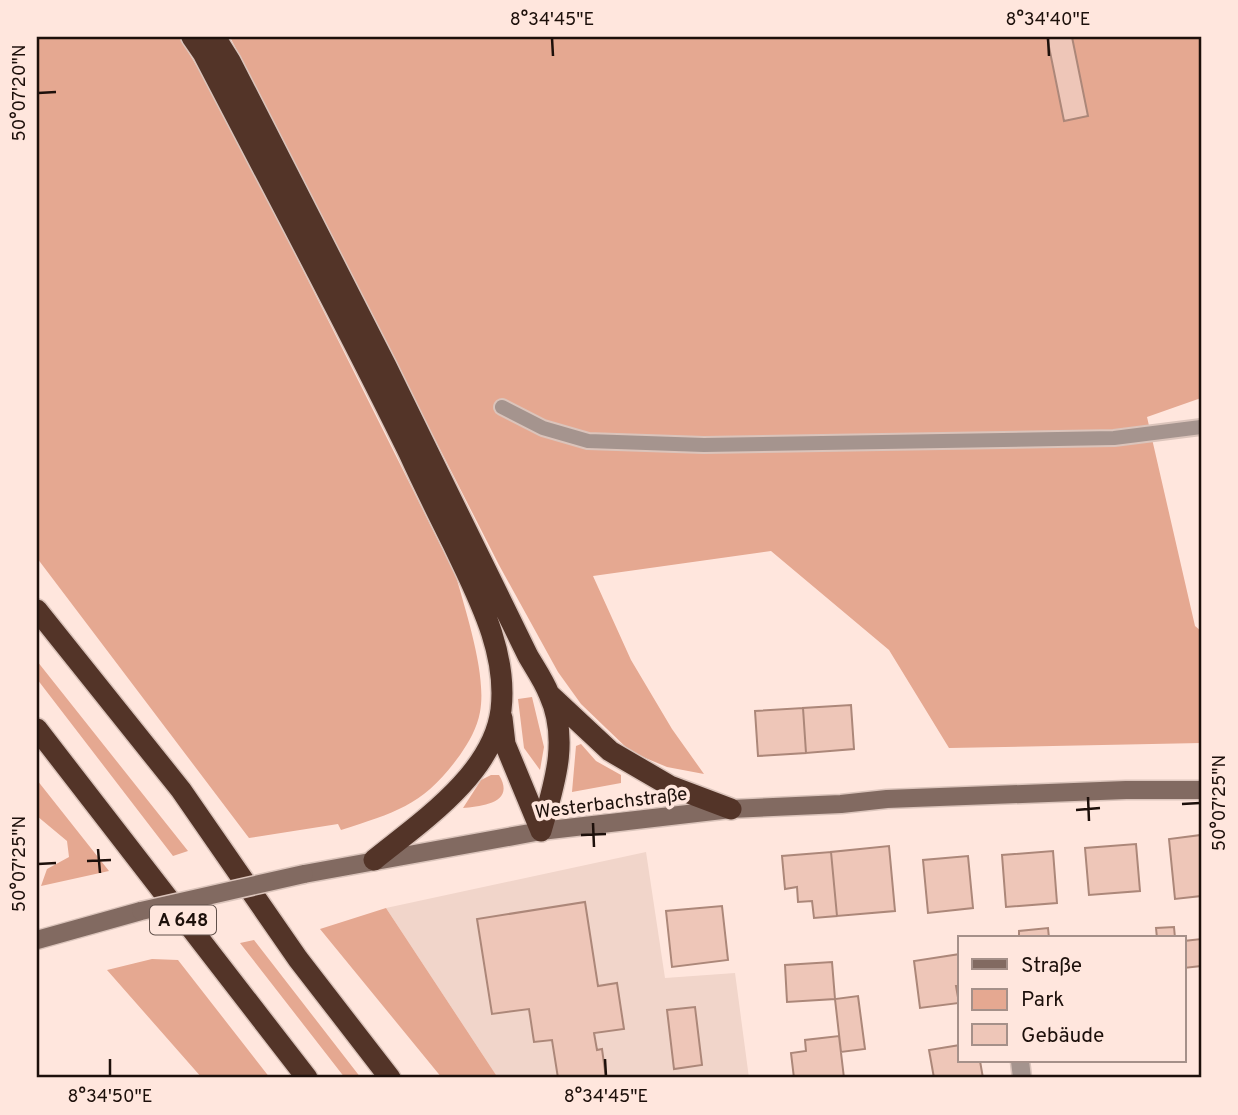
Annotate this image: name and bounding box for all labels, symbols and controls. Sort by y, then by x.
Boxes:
text: 8°34'45"E [510,9,594,32]
text: 8°34'40"E [1006,9,1091,32]
text: 50°07'20"N [9,45,32,141]
text: 50°07'25"N [1209,755,1232,851]
street label: Westerbachstraße [534,783,689,825]
text: 50°07'25"N [9,816,32,912]
road number: A 648 [150,905,216,934]
legend [958,936,1186,1062]
text: Straße [1021,953,1082,980]
text: Park [1021,987,1064,1014]
text: Gebäude [1021,1023,1104,1050]
text: 8°34'50"E [68,1086,152,1109]
text: 8°34'45"E [564,1086,648,1109]

